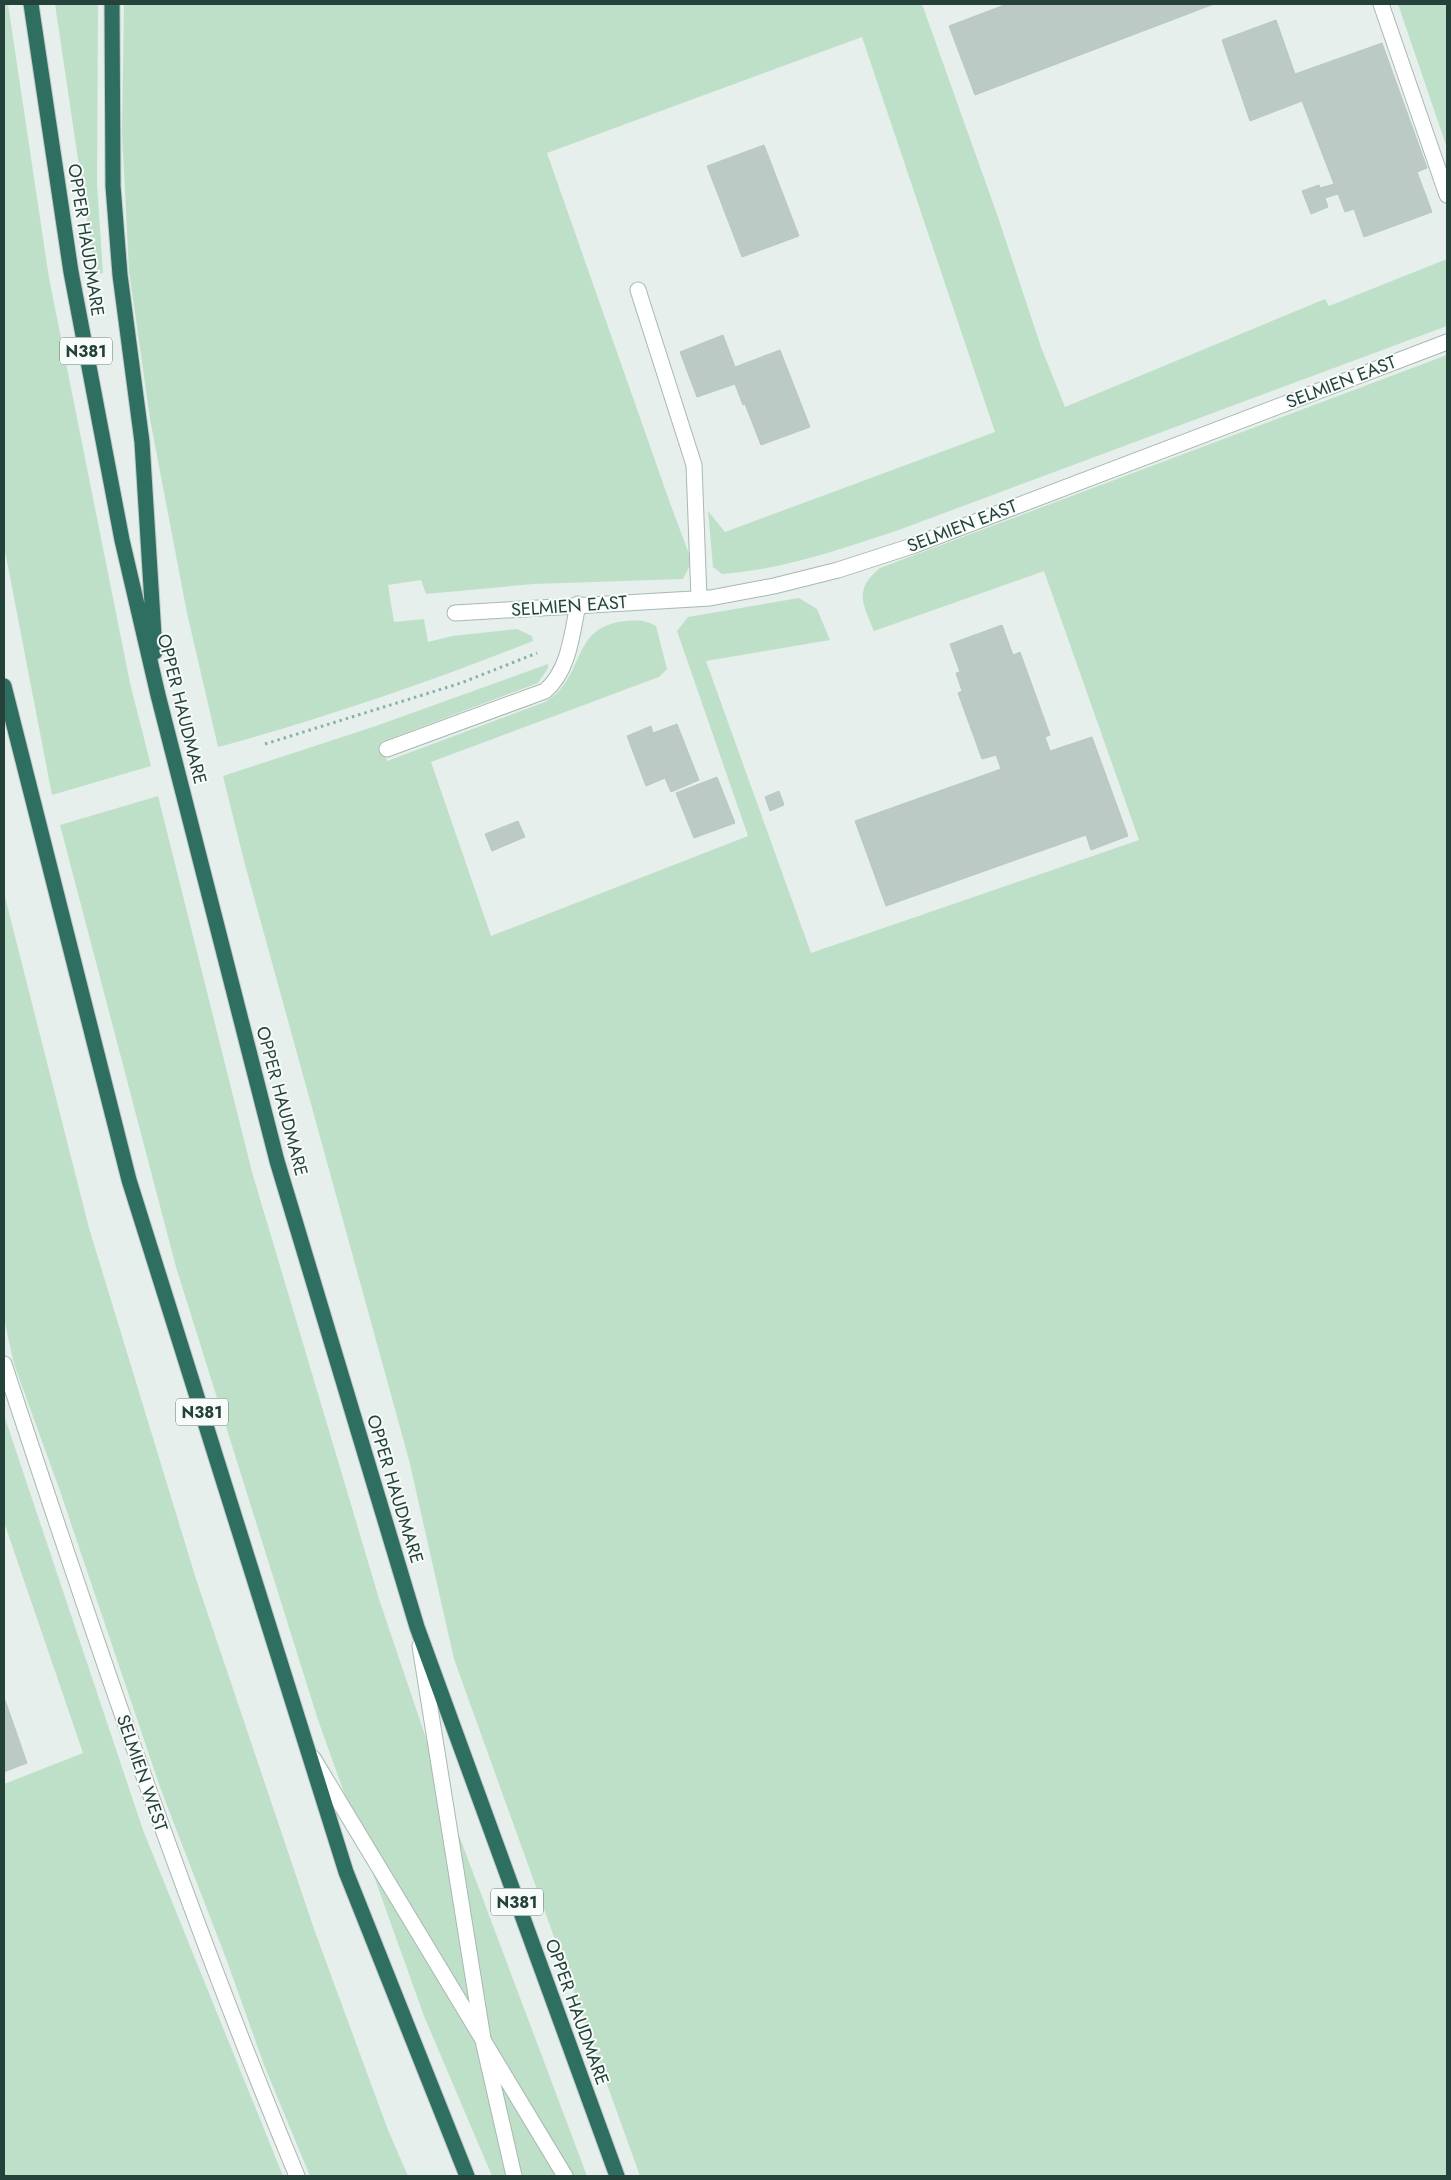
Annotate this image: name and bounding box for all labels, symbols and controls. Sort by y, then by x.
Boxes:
street label: OPPER HAUDMARE [61,162,111,318]
road number: N381 [60,338,112,364]
street label: SELMIEN EAST [1282,349,1400,415]
street label: SELMIEN EAST [903,493,1021,559]
street label: SELMIEN EAST [510,589,628,623]
street label: OPPER HAUDMARE [151,631,213,787]
street label: OPPER HAUDMARE [250,1023,314,1179]
road number: N381 [176,1398,228,1425]
street label: OPPER HAUDMARE [360,1412,430,1566]
street label: SELMIEN WEST [110,1711,174,1836]
road number: N381 [491,1888,543,1915]
street label: OPPER HAUDMARE [538,1935,616,2089]

